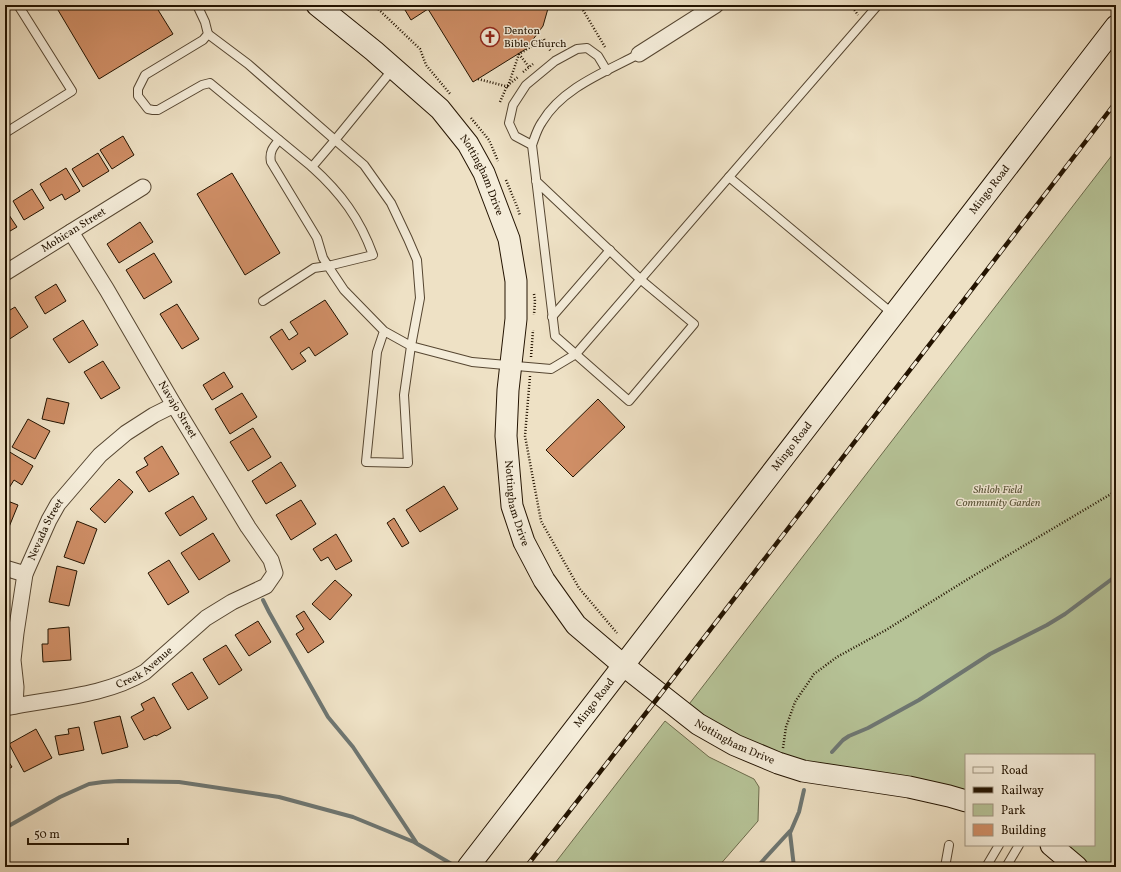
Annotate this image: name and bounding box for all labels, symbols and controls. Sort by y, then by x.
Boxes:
place label: Denton Bible Church [504,24,567,52]
church icon: Denton Bible Church [479,26,501,48]
street label: Nottingham Drive [456,132,507,218]
street label: Mingo Road [966,162,1014,218]
street label: Mohican Street [38,204,109,256]
street label: Navajo Street [154,378,200,442]
street label: Mingo Road [768,419,816,474]
street label: Nottingham Drive [501,460,533,549]
park label: Shiloh Field Community Garden [955,483,1041,511]
street label: Nevada Street [24,495,67,563]
street label: Creek Avenue [114,643,176,692]
street label: Mingo Road [570,675,618,731]
street label: Nottingham Drive [691,716,777,768]
legend [965,754,1095,846]
text: Road [1001,763,1028,779]
text: Railway [1001,783,1044,799]
text: Park [1001,803,1026,819]
scale bar [28,820,128,846]
text: Building [1001,823,1046,839]
text: 50 m [34,827,60,843]

